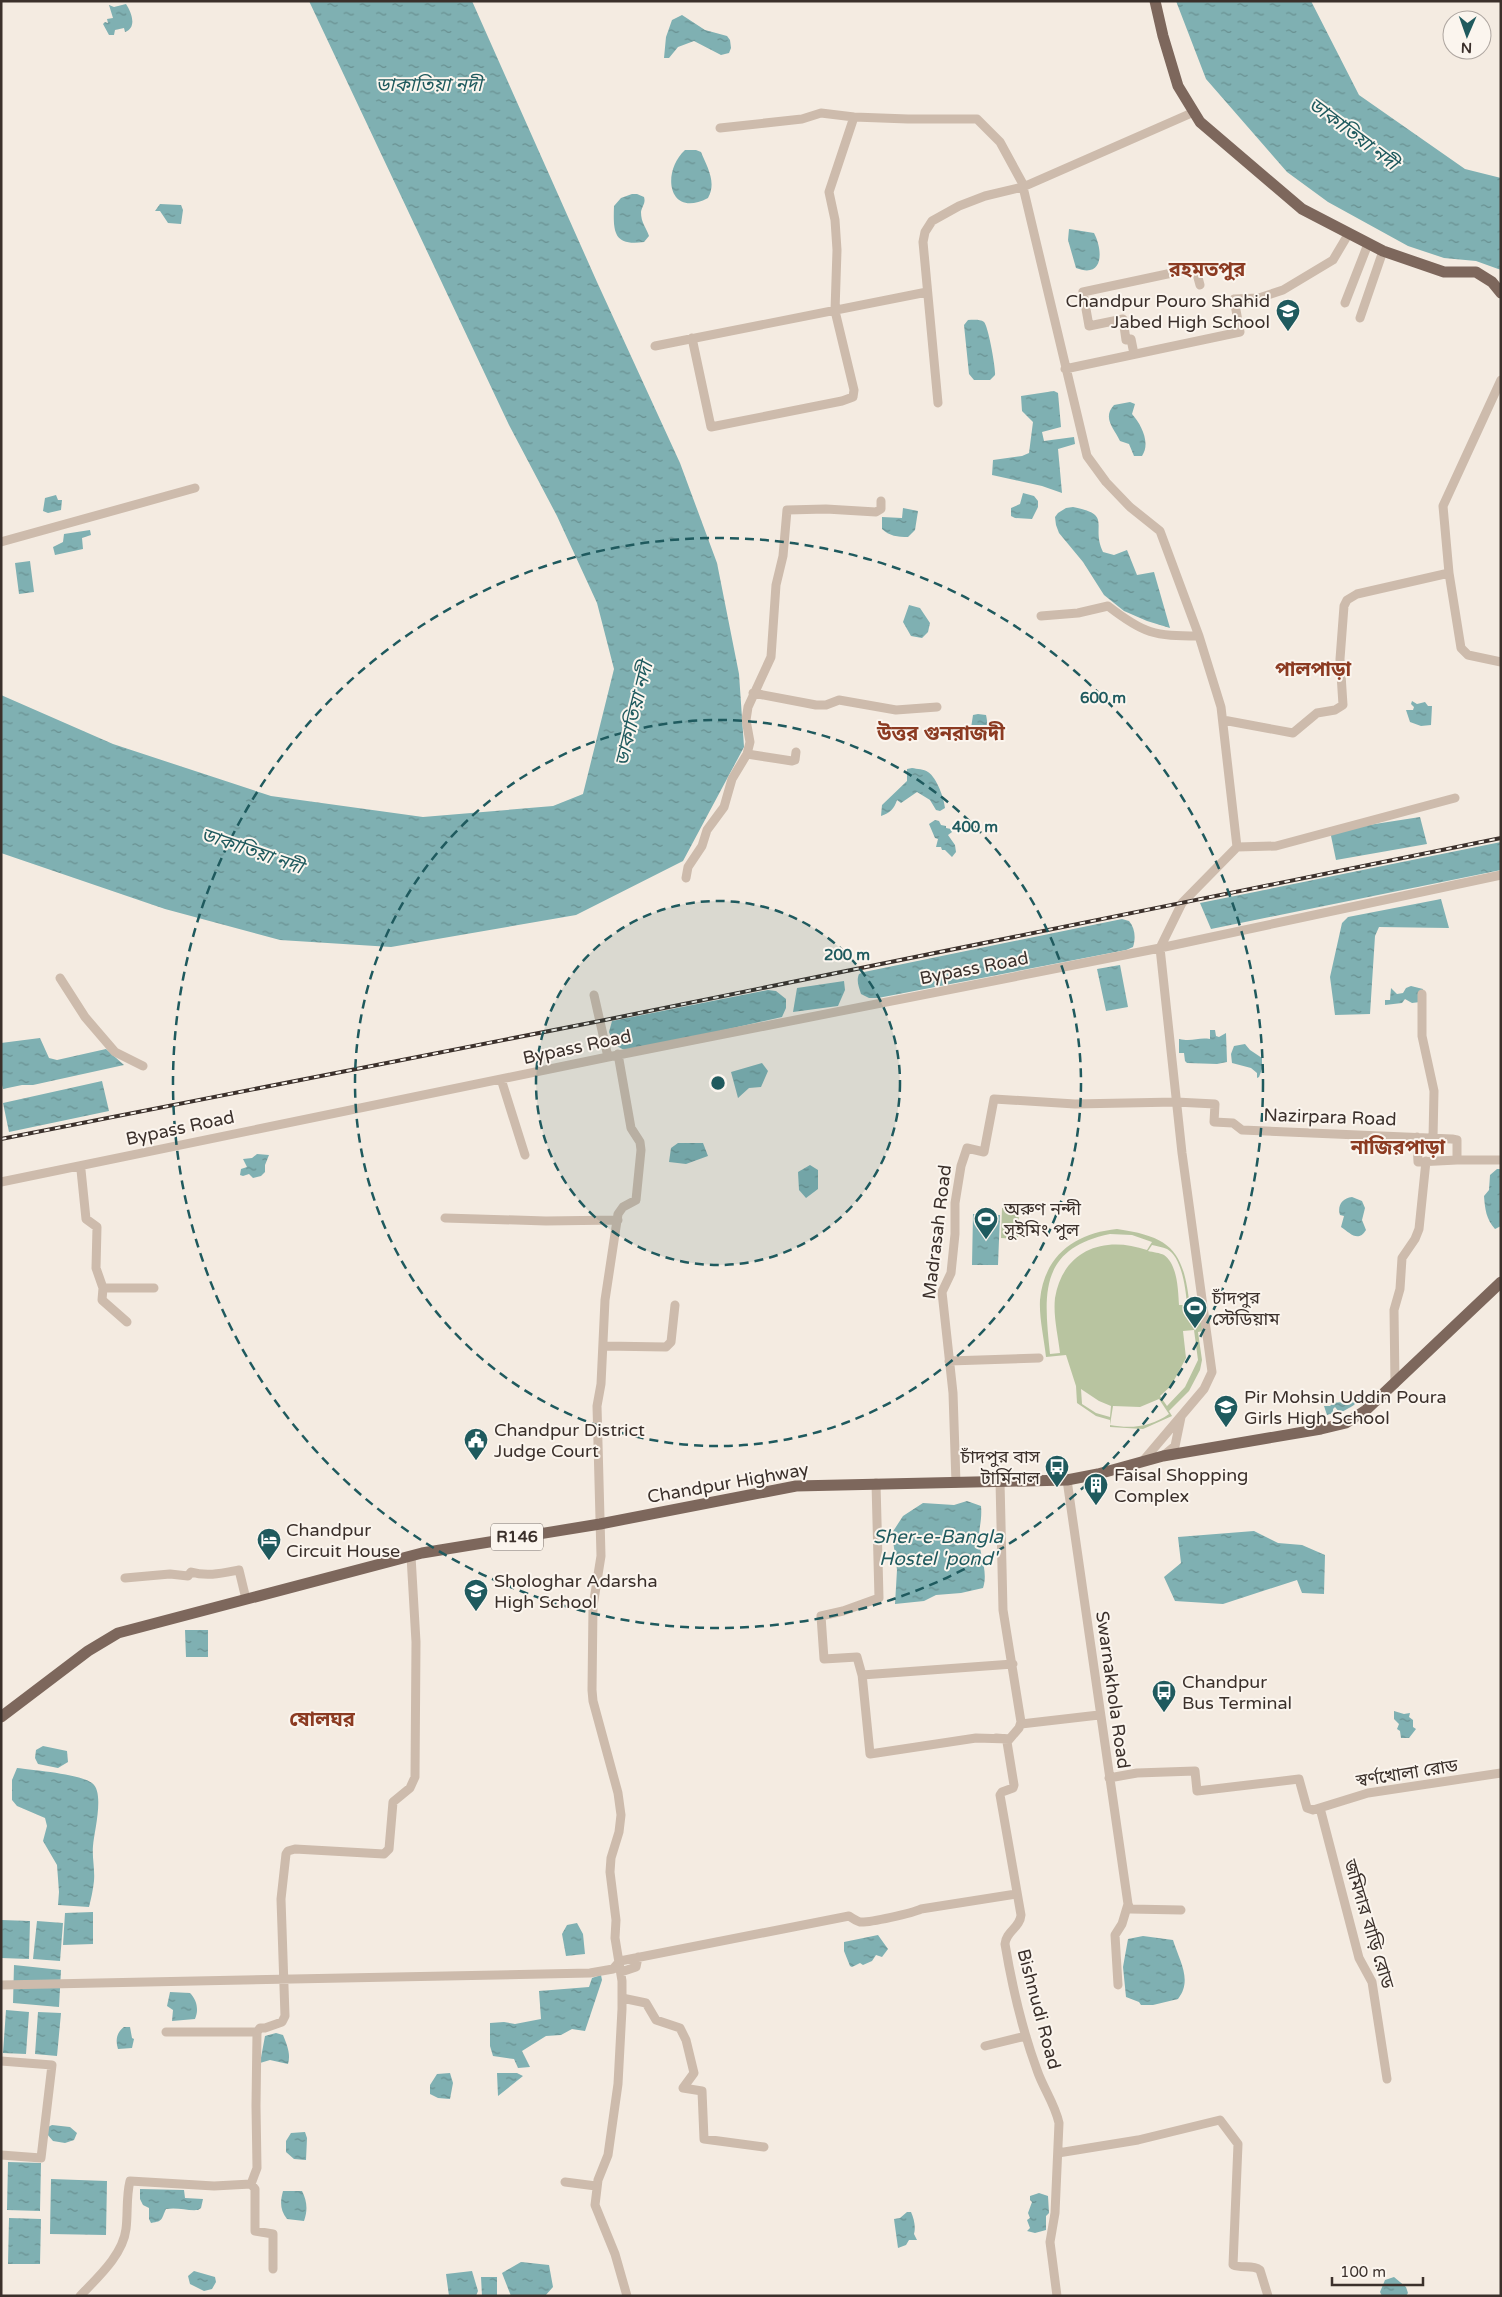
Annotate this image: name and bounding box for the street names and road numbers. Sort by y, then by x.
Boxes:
street label: Bypass Road [918,947,1030,989]
street label: Bypass Road [521,1025,633,1069]
street label: Nazirpara Road [1263,1104,1397,1130]
street label: Bypass Road [124,1106,236,1150]
street label: Madrasah Road [918,1163,956,1301]
street label: Chandpur Highway [646,1458,811,1508]
road number: R146 [491,1524,543,1550]
street label: Swarnakhola Road [1091,1610,1135,1770]
street label: স্বর্ণখোলা রোড [1354,1754,1460,1792]
street label: জমিদার বাড়ি রোড [1339,1856,1399,1992]
street label: Bishnudi Road [1012,1946,1066,2072]

